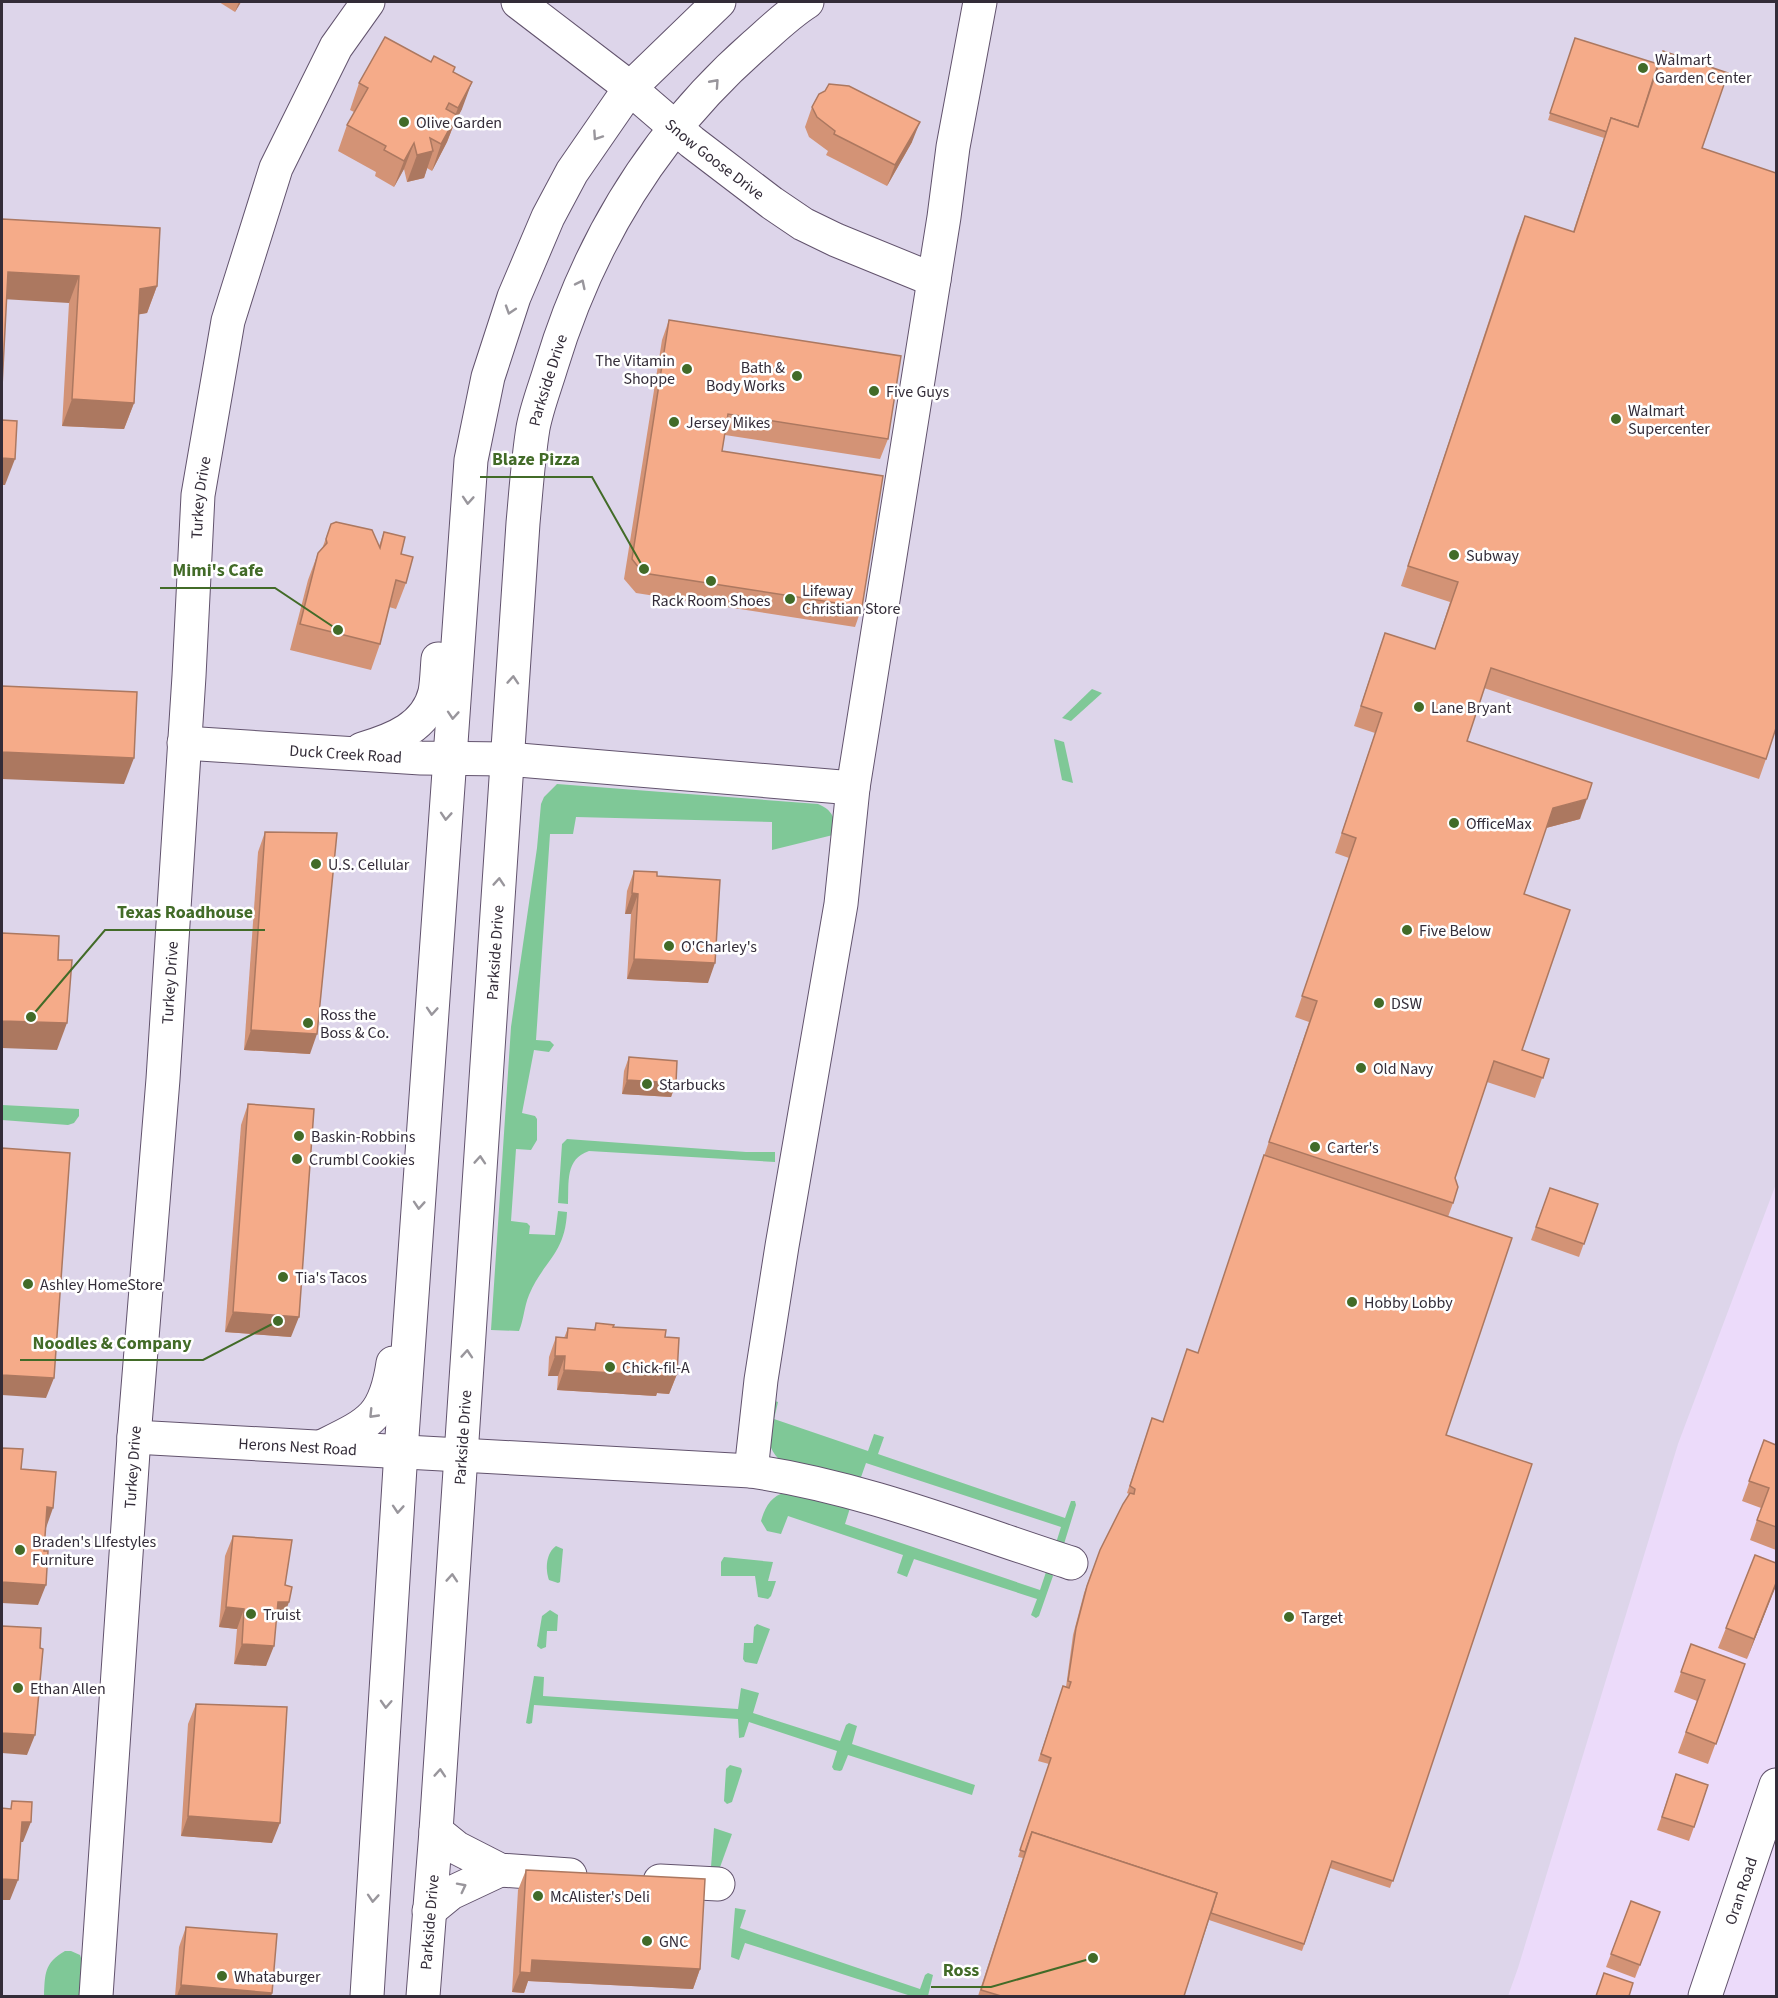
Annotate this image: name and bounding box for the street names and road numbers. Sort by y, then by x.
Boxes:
street label: Snow Goose Drive [660,114,769,205]
street label: Parkside Drive [524,331,573,428]
street label: Turkey Drive [186,455,216,540]
street label: Duck Creek Road [289,740,403,769]
street label: Parkside Drive [481,904,510,1001]
street label: Turkey Drive [157,940,184,1025]
street label: Parkside Drive [449,1389,477,1486]
street label: Turkey Drive [119,1425,147,1510]
street label: Herons Nest Road [238,1433,358,1461]
street label: Oran Road [1720,1854,1763,1928]
street label: Parkside Drive [415,1874,445,1971]

